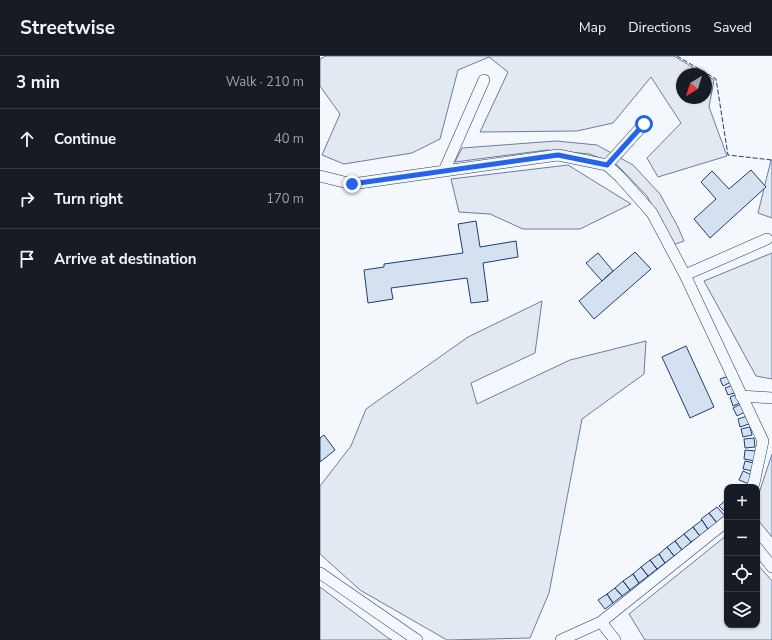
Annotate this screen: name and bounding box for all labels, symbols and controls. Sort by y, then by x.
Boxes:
text: Streetwise [20,15,115,41]
text: Map [579,18,606,37]
text: Directions [628,18,691,37]
text: Saved [713,18,752,37]
north arrow [676,68,712,104]
text: 3 min [16,71,60,94]
text: Walk · 210 m [226,73,304,91]
route start [635,115,653,133]
icon: ahead [16,128,38,150]
text: Continue [54,129,116,149]
text: 40 m [274,130,304,148]
route end [343,175,361,193]
icon: right [16,188,38,210]
text: Turn right [54,189,123,209]
text: 170 m [266,190,304,208]
icon: arrive [16,248,38,270]
text: Arrive at destination [54,249,197,269]
map controls [724,484,760,628]
button: + [724,484,760,520]
button: − [724,520,760,556]
button: locate [724,556,760,592]
button: layers [724,592,760,628]

